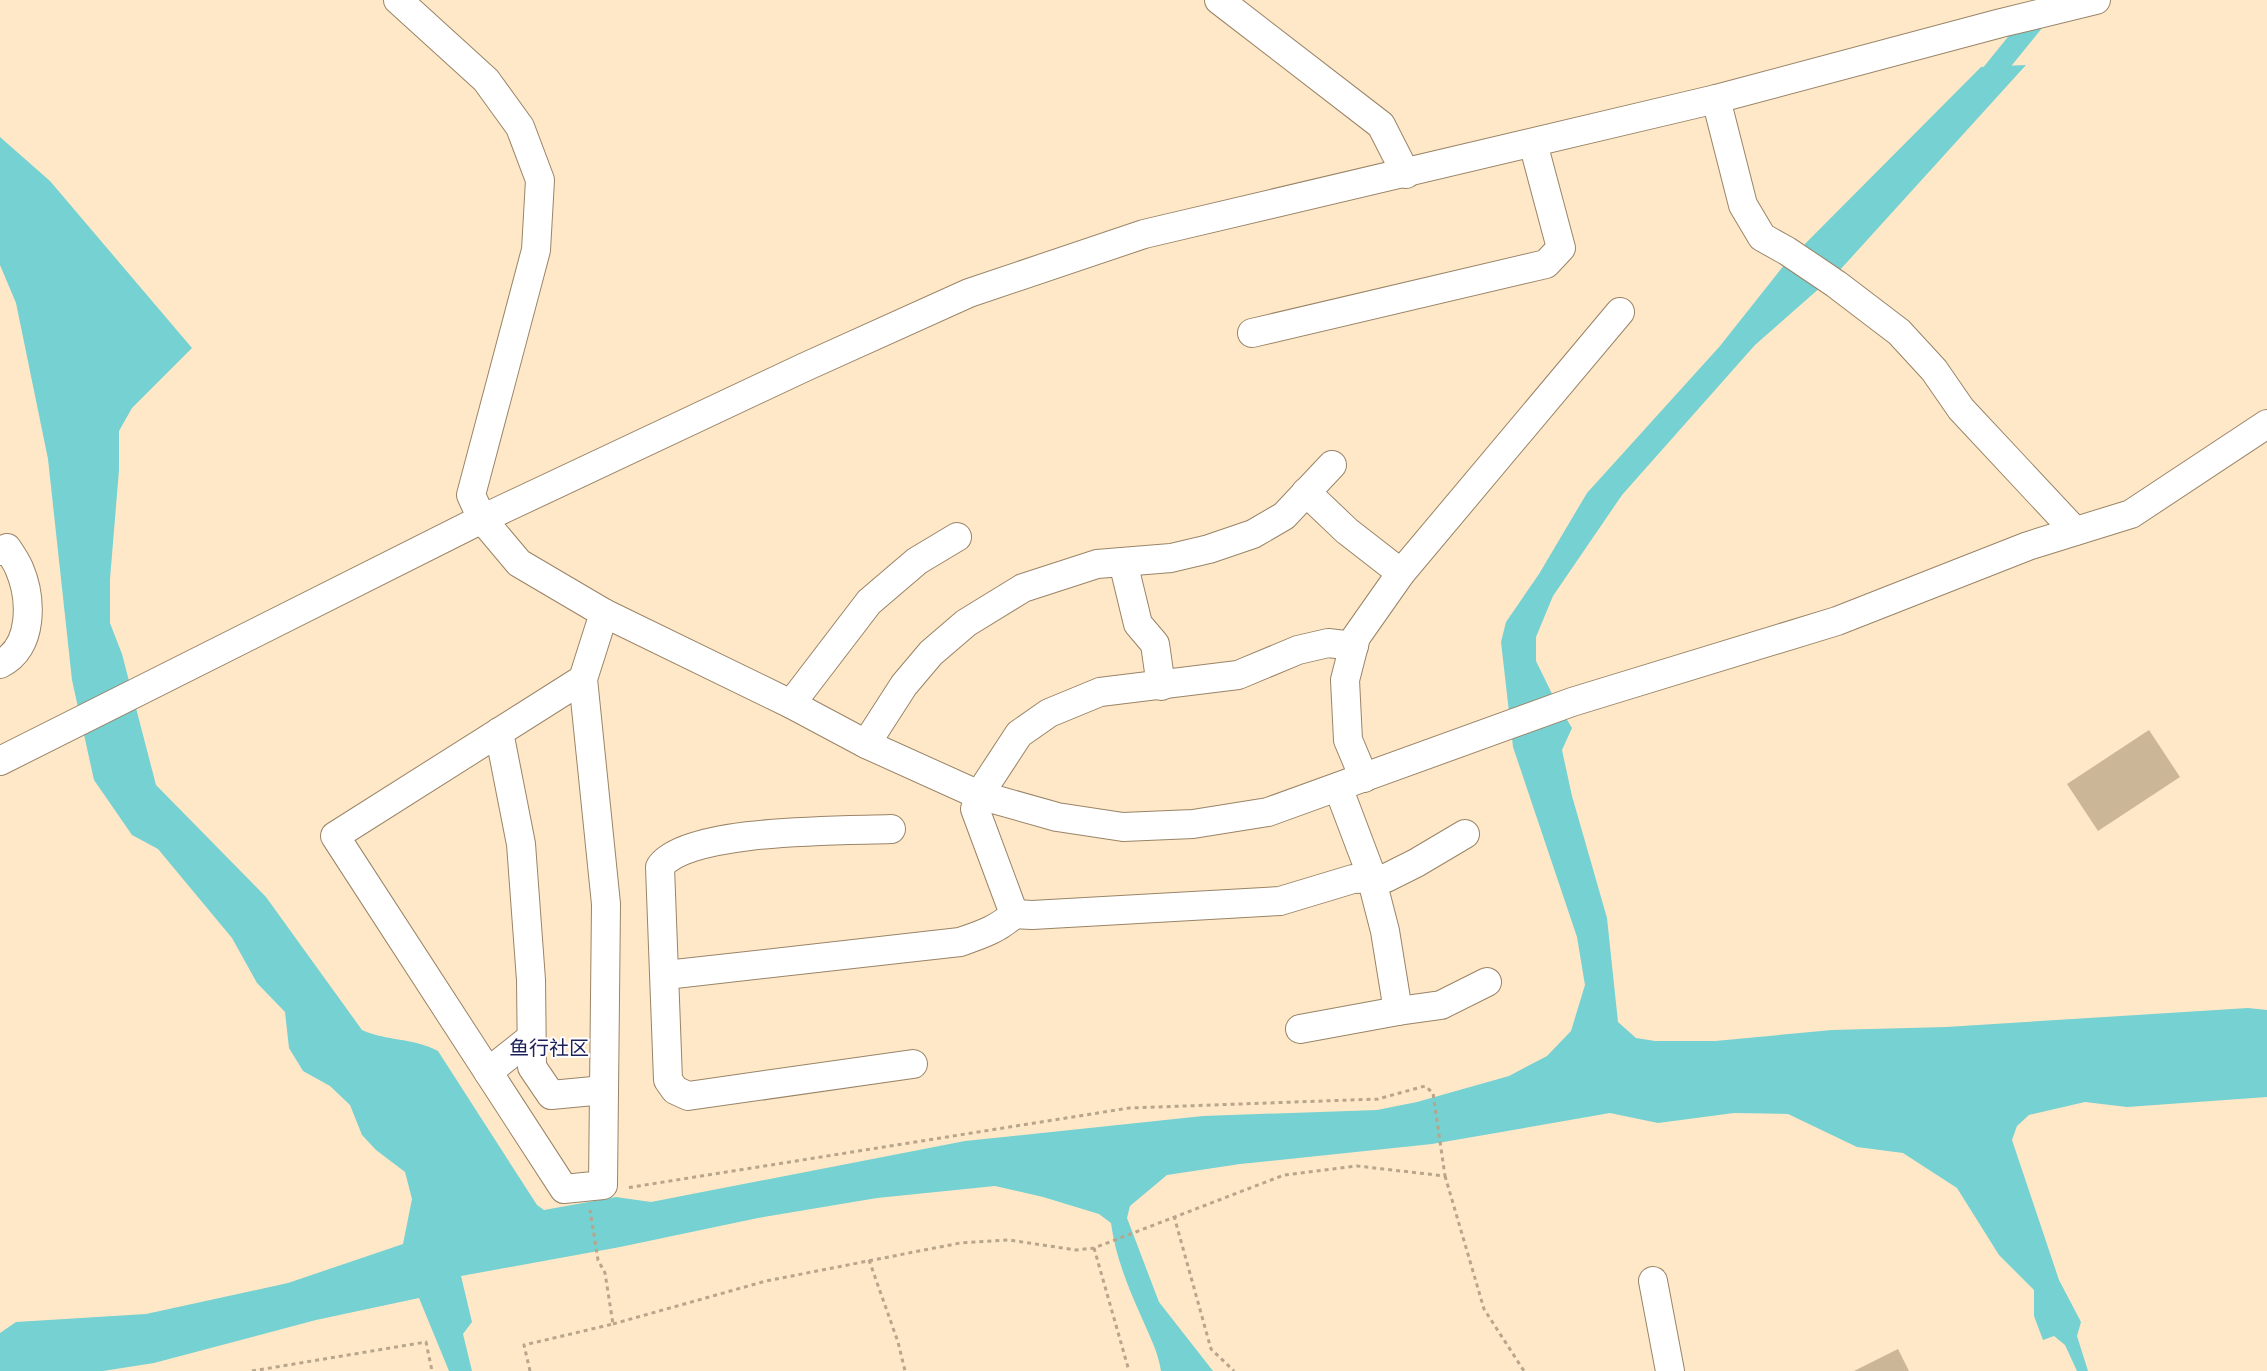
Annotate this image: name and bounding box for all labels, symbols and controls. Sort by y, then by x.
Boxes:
district label: 鱼行社区 [509,1035,589,1059]

